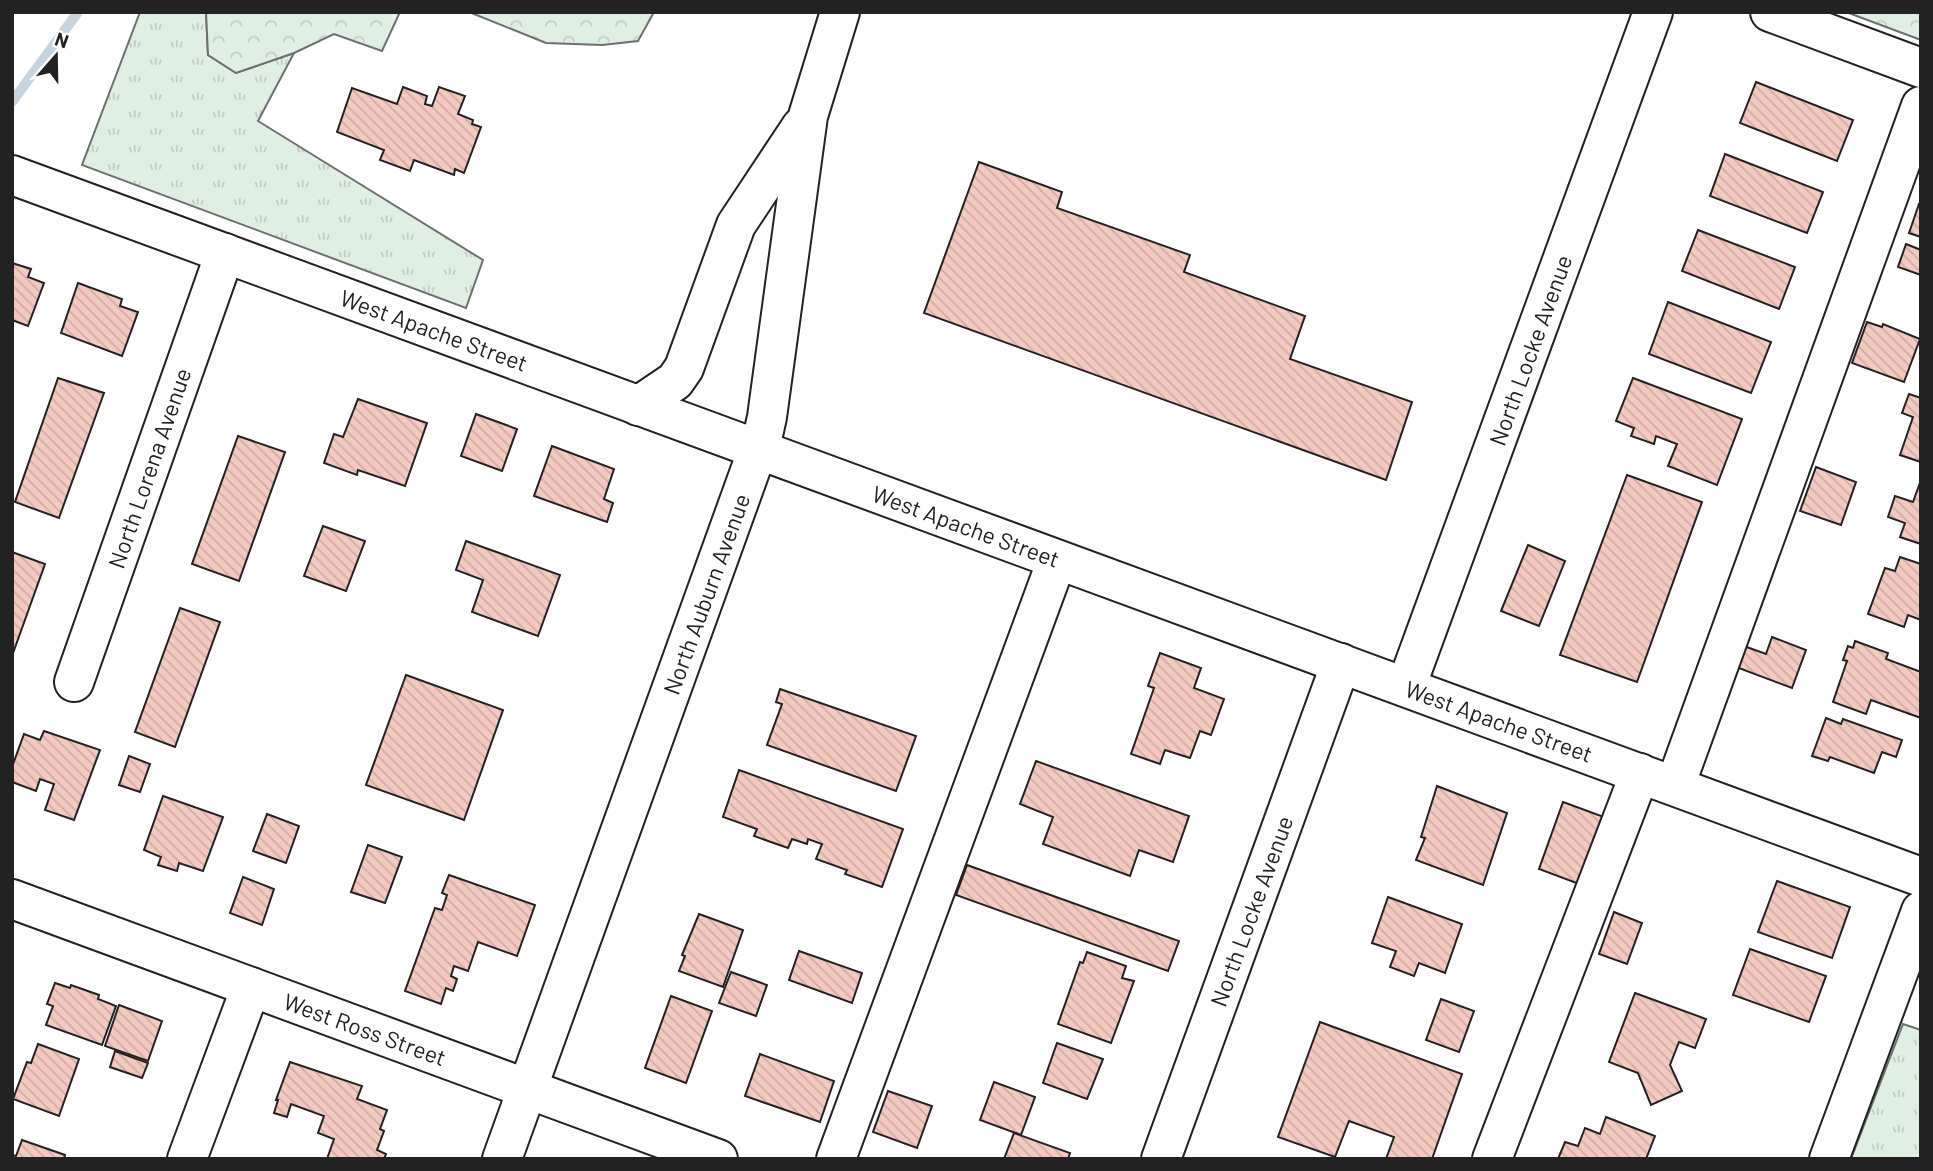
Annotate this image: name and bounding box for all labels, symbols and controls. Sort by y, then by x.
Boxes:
north arrow [21,21,91,91]
text: N [52,27,72,53]
street label: North Locke Avenue [1483,251,1577,449]
street label: West Apache Street [336,283,532,377]
street label: North Lorena Avenue [102,364,196,572]
street label: West Apache Street [868,479,1064,573]
street label: North Auburn Avenue [657,490,755,698]
street label: West Apache Street [1401,674,1597,768]
street label: North Locke Avenue [1204,812,1298,1010]
street label: West Ross Street [280,987,450,1071]

